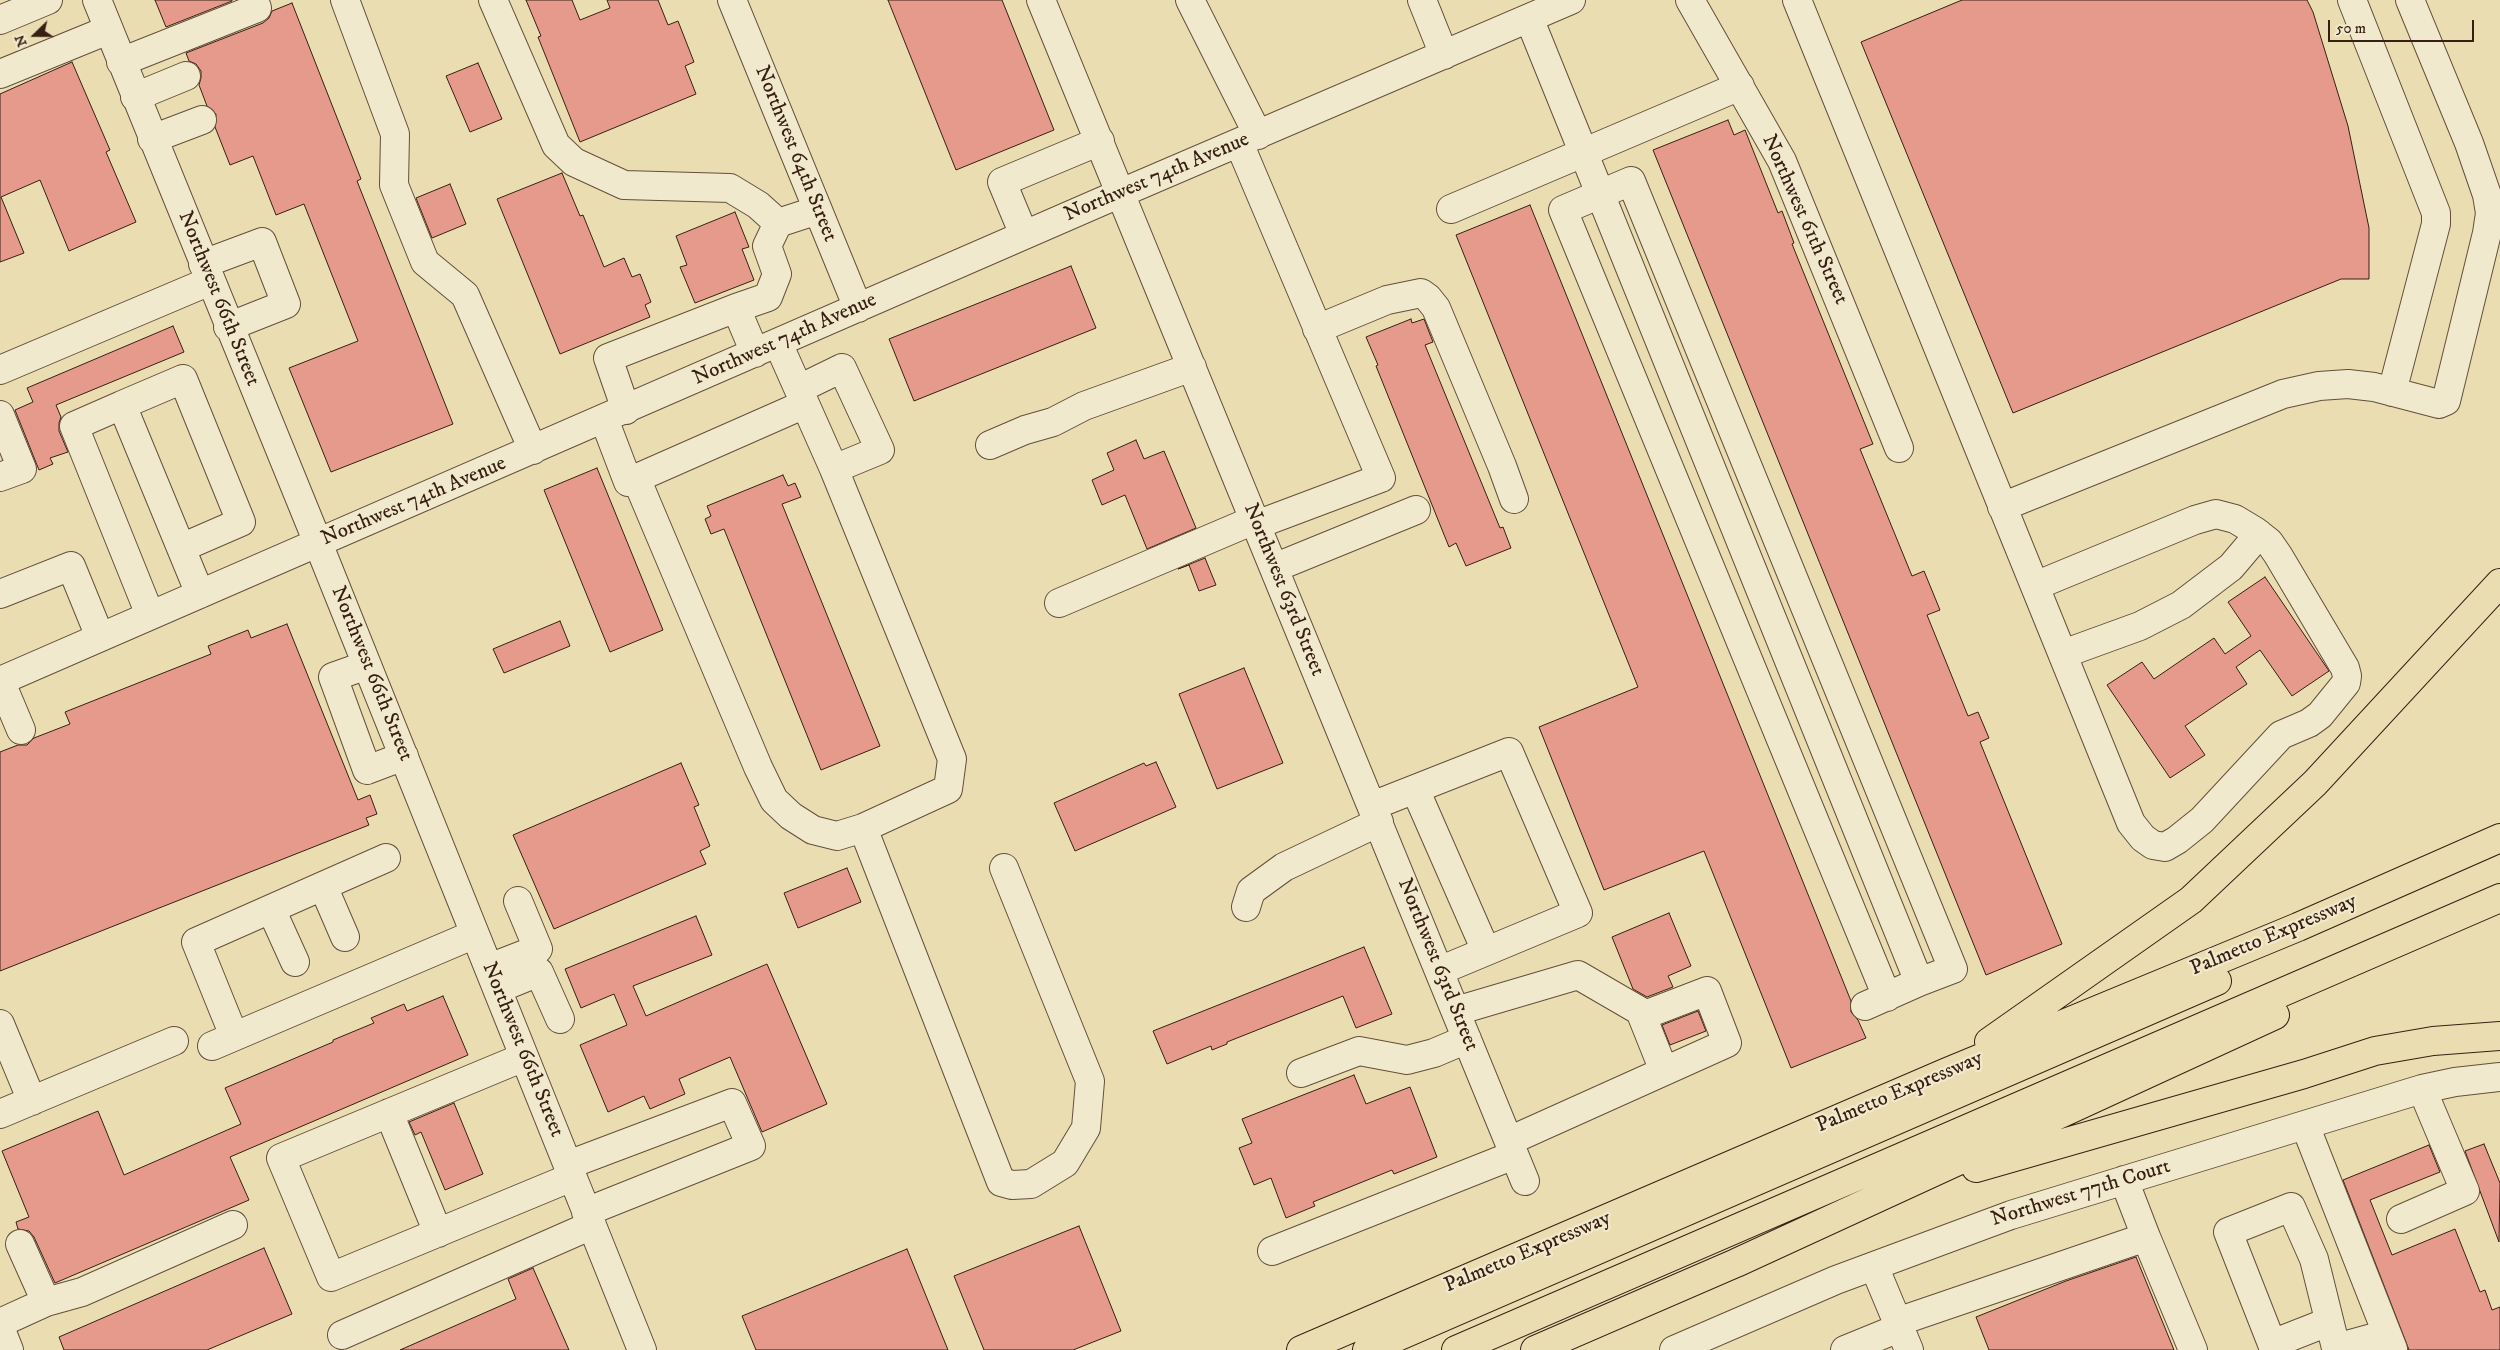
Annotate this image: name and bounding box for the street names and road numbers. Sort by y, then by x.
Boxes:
street label: Northwest 64th Street [748,62,842,246]
street label: Northwest 74th Avenue [1061,128,1253,228]
street label: Northwest 61th Street [1755,131,1853,309]
street label: Northwest 66th Street [171,208,265,390]
street label: Northwest 74th Avenue [689,288,881,392]
street label: Northwest 74th Avenue [318,452,510,552]
street label: Northwest 63rd Street [1237,500,1329,680]
street label: Northwest 66th Street [324,583,418,765]
street label: Northwest 63rd Street [1391,875,1483,1055]
street label: Palmetto Expressway [2187,890,2361,982]
street label: Northwest 66th Street [475,959,569,1141]
street label: Palmetto Expressway [1813,1047,1987,1139]
street label: Northwest 77th Court [1988,1155,2174,1233]
street label: Palmetto Expressway [1441,1207,1615,1299]

